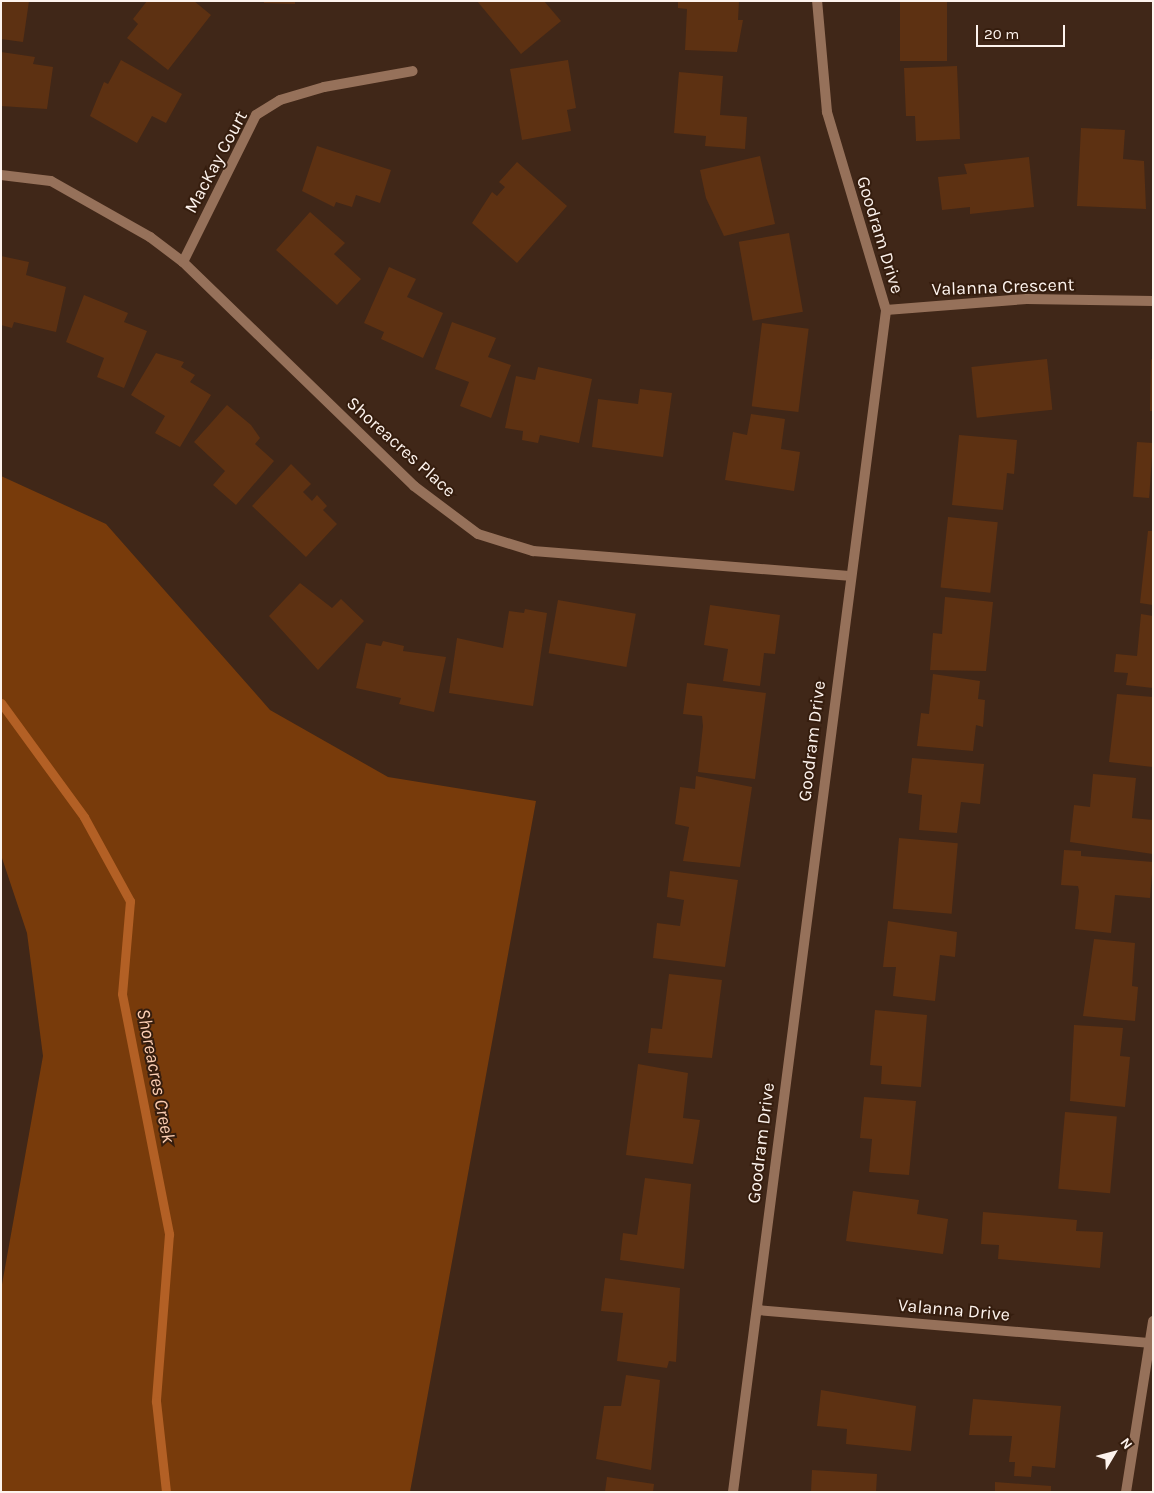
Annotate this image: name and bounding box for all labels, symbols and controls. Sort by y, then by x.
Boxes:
scale bar [979,15,1068,47]
text: 20 m [984,25,1019,43]
street label: MacKay Court [180,107,252,217]
street label: Goodram Drive [852,174,908,296]
street label: Valanna Crescent [931,274,1075,300]
street label: Shoreacres Place [342,392,460,502]
street label: Goodram Drive [794,679,830,803]
water label: Shoreacres Creek [131,1007,179,1145]
street label: Goodram Drive [743,1081,779,1205]
street label: Valanna Drive [897,1294,1011,1326]
north arrow [1089,1428,1139,1478]
text: N [1117,1435,1136,1453]

